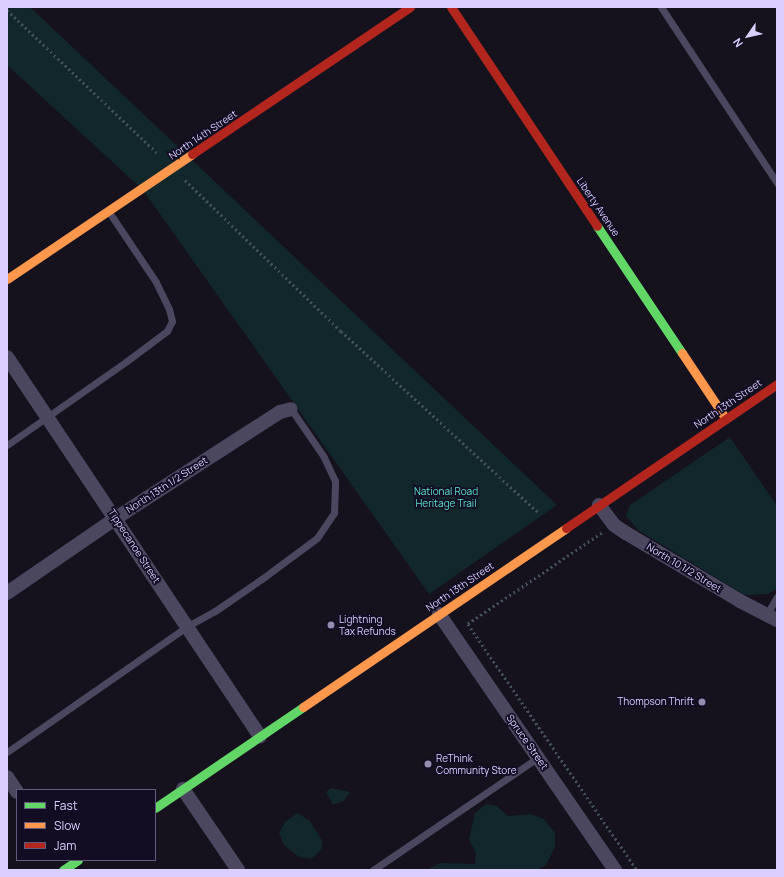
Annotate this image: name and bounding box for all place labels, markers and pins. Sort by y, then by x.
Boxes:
place label: Lightning Tax Refunds [339,613,396,636]
marker: Lightning Tax Refunds [326,620,336,630]
place label: Thompson Thrift [617,696,694,708]
marker: Thompson Thrift [697,697,707,707]
place label: ReThink Community Store [436,752,517,776]
marker: ReThink Community Store [423,759,433,769]

